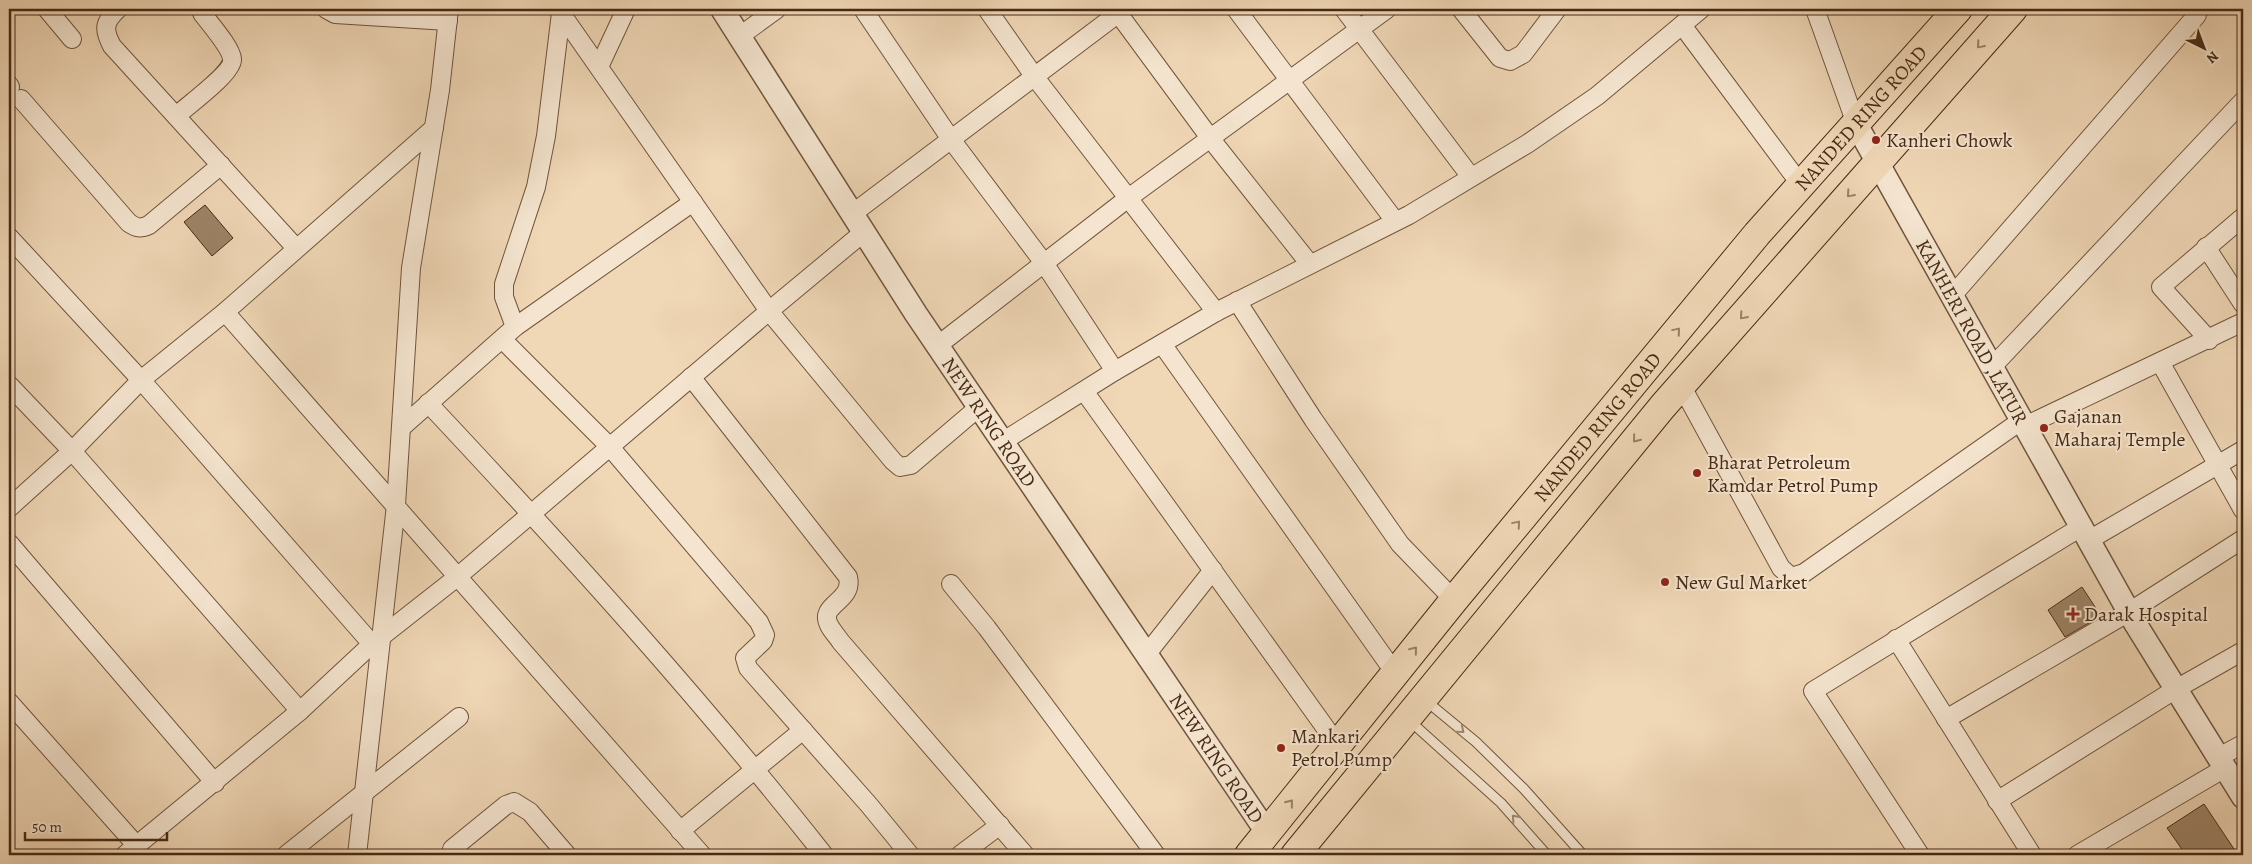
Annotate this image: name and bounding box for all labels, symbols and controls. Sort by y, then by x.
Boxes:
north arrow [2180,22,2230,72]
street label: NANDED RING ROAD [1789,40,1933,197]
one-way arrow [1977,40,1986,49]
text: N [2202,47,2223,68]
place label: Kanheri Chowk [1886,127,2012,154]
marker: Kanheri Chowk [1870,134,1882,146]
one-way arrow [1847,188,1856,197]
street label: KANHERI ROAD ,LATUR [1909,235,2035,430]
one-way arrow [1739,310,1748,319]
one-way arrow [1671,328,1680,337]
street label: NANDED RING ROAD [1528,347,1668,508]
street label: NEW RING ROAD [935,352,1042,493]
place label: Gajanan Maharaj Temple [2054,403,2186,453]
marker: Gajanan Maharaj Temple [2038,422,2050,434]
one-way arrow [1633,433,1642,442]
place label: Bharat Petroleum Kamdar Petrol Pump [1707,449,1878,499]
marker: Bharat Petroleum Kamdar Petrol Pump [1691,467,1703,479]
one-way arrow [1512,521,1520,530]
place label: New Gul Market [1675,569,1808,596]
marker: New Gul Market [1659,576,1671,588]
place label: Darak Hospital [2084,601,2208,628]
marker: Darak Hospital [2066,607,2080,621]
one-way arrow [1409,646,1418,655]
street label: NEW RING ROAD [1163,688,1270,829]
place label: Mankari Petrol Pump [1291,723,1392,773]
one-way arrow [1455,724,1464,733]
marker: Mankari Petrol Pump [1275,742,1287,754]
one-way arrow [1284,800,1292,809]
scale bar [25,809,168,841]
one-way arrow [1512,815,1521,824]
text: 50 m [32,817,62,837]

